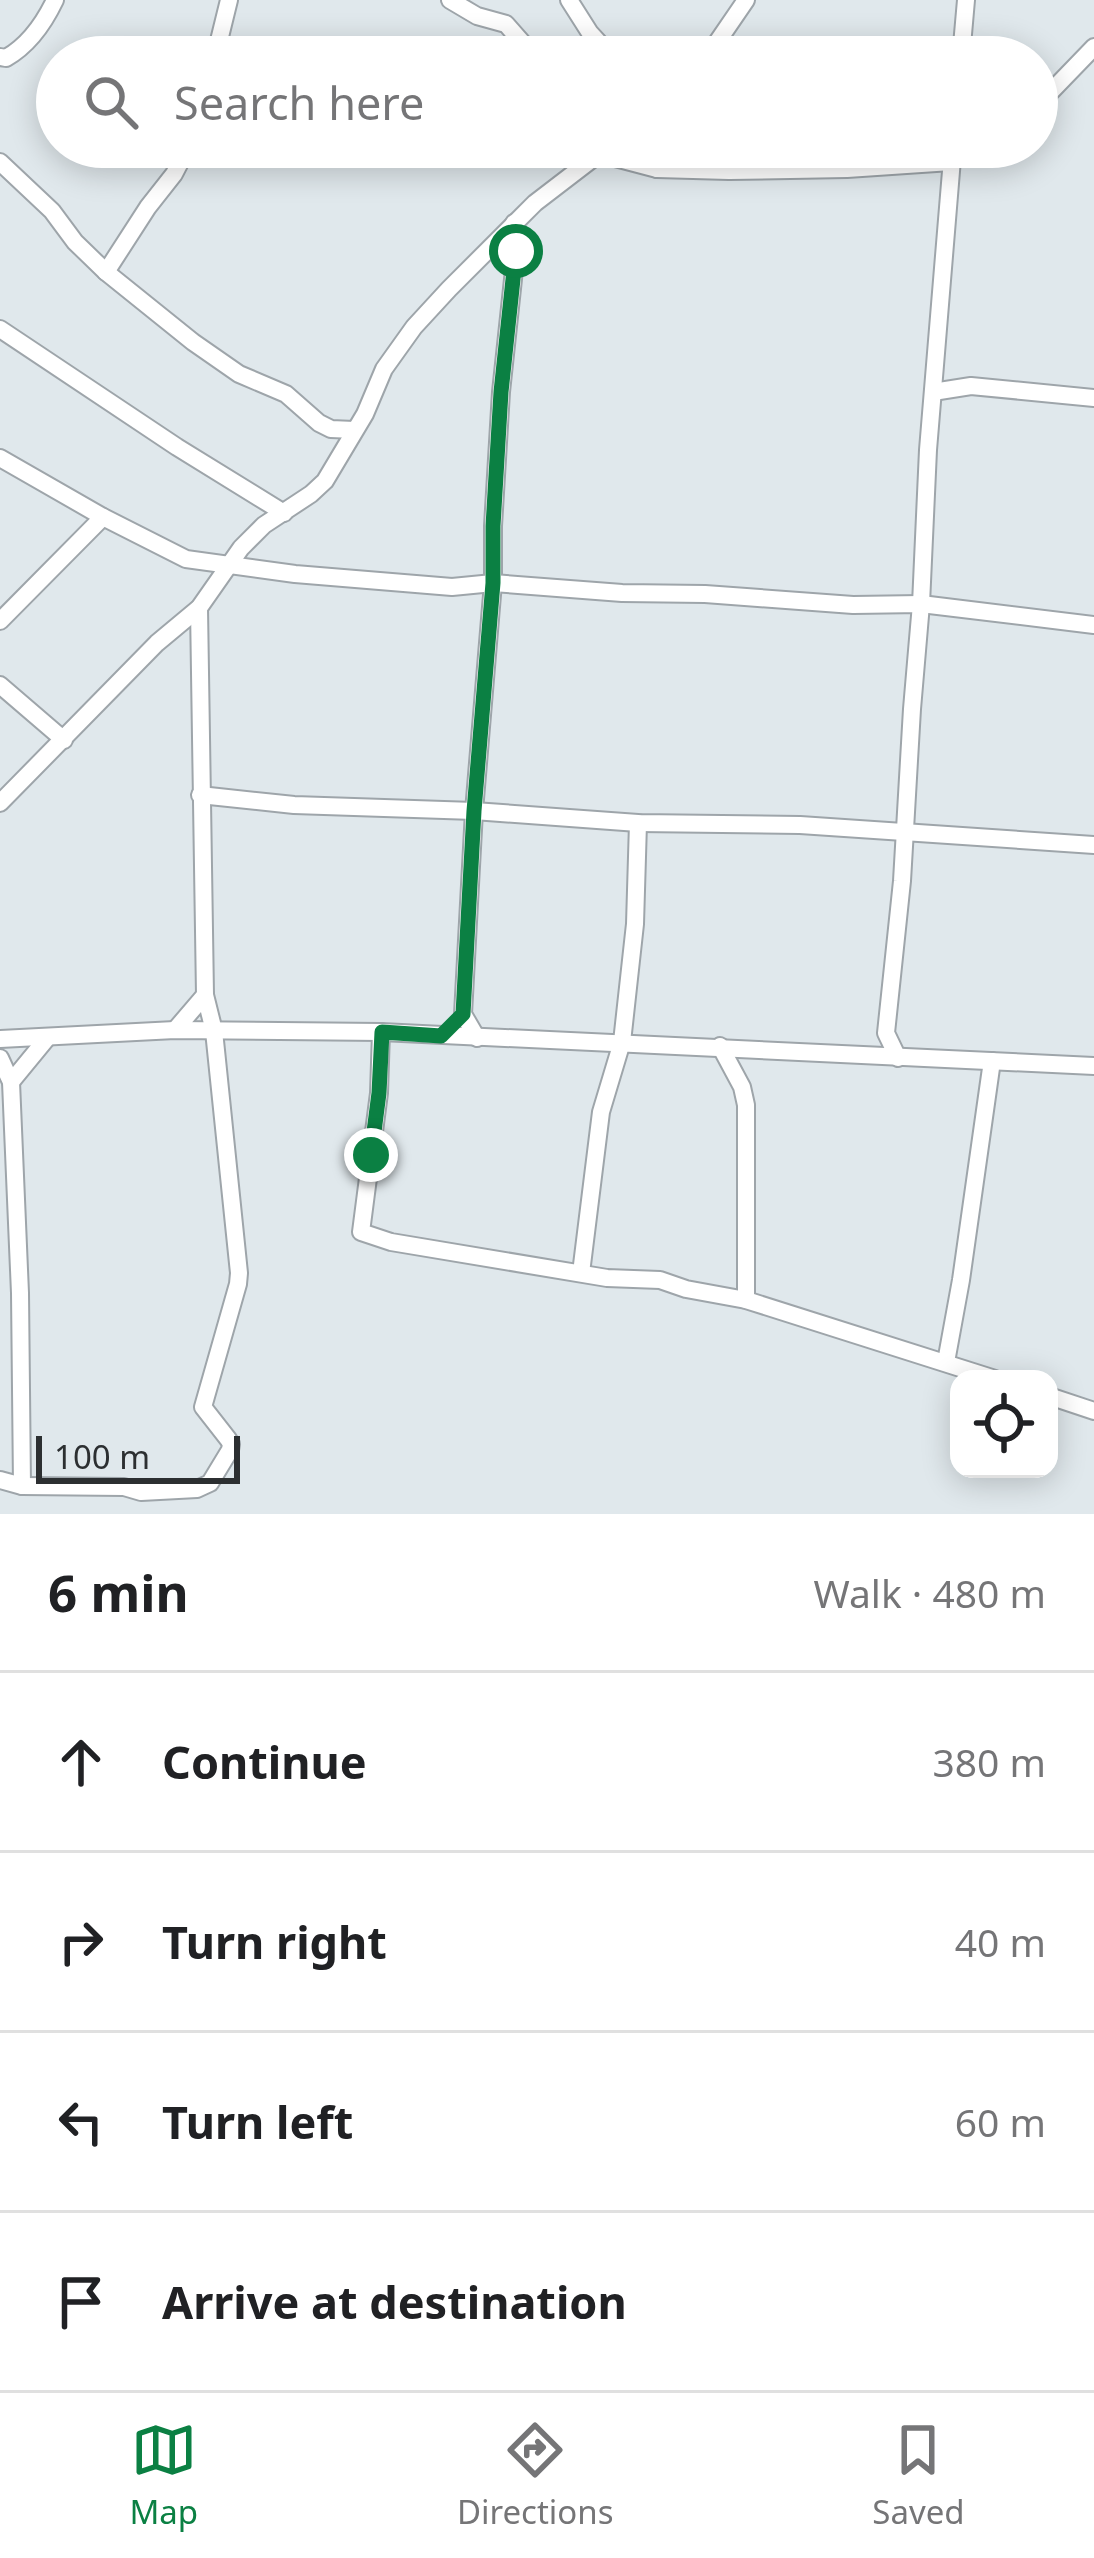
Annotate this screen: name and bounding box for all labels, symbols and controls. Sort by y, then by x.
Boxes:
search box [36,36,1058,168]
icon: search [78,69,144,135]
text: Search here [174,72,424,133]
route start [489,224,543,278]
route end [344,1128,398,1182]
map controls [950,1370,1058,1478]
button: locate [950,1370,1058,1478]
scale bar [36,1430,240,1483]
text: 100 m [54,1434,150,1479]
text: 6 min [48,1557,189,1627]
text: Walk · 480 m [813,1566,1046,1619]
icon: ahead [48,1729,114,1795]
text: Continue [162,1731,367,1792]
text: 380 m [932,1735,1046,1788]
icon: right [48,1909,114,1975]
text: Turn right [162,1911,387,1972]
text: 40 m [955,1915,1046,1968]
icon: left [48,2089,114,2155]
text: Turn left [162,2091,353,2152]
text: 60 m [955,2095,1046,2148]
icon: arrive [48,2269,114,2335]
text: Arrive at destination [162,2271,627,2332]
tab: Map [129,2417,198,2534]
tab: Directions [457,2417,614,2534]
tab: Saved [872,2417,965,2534]

